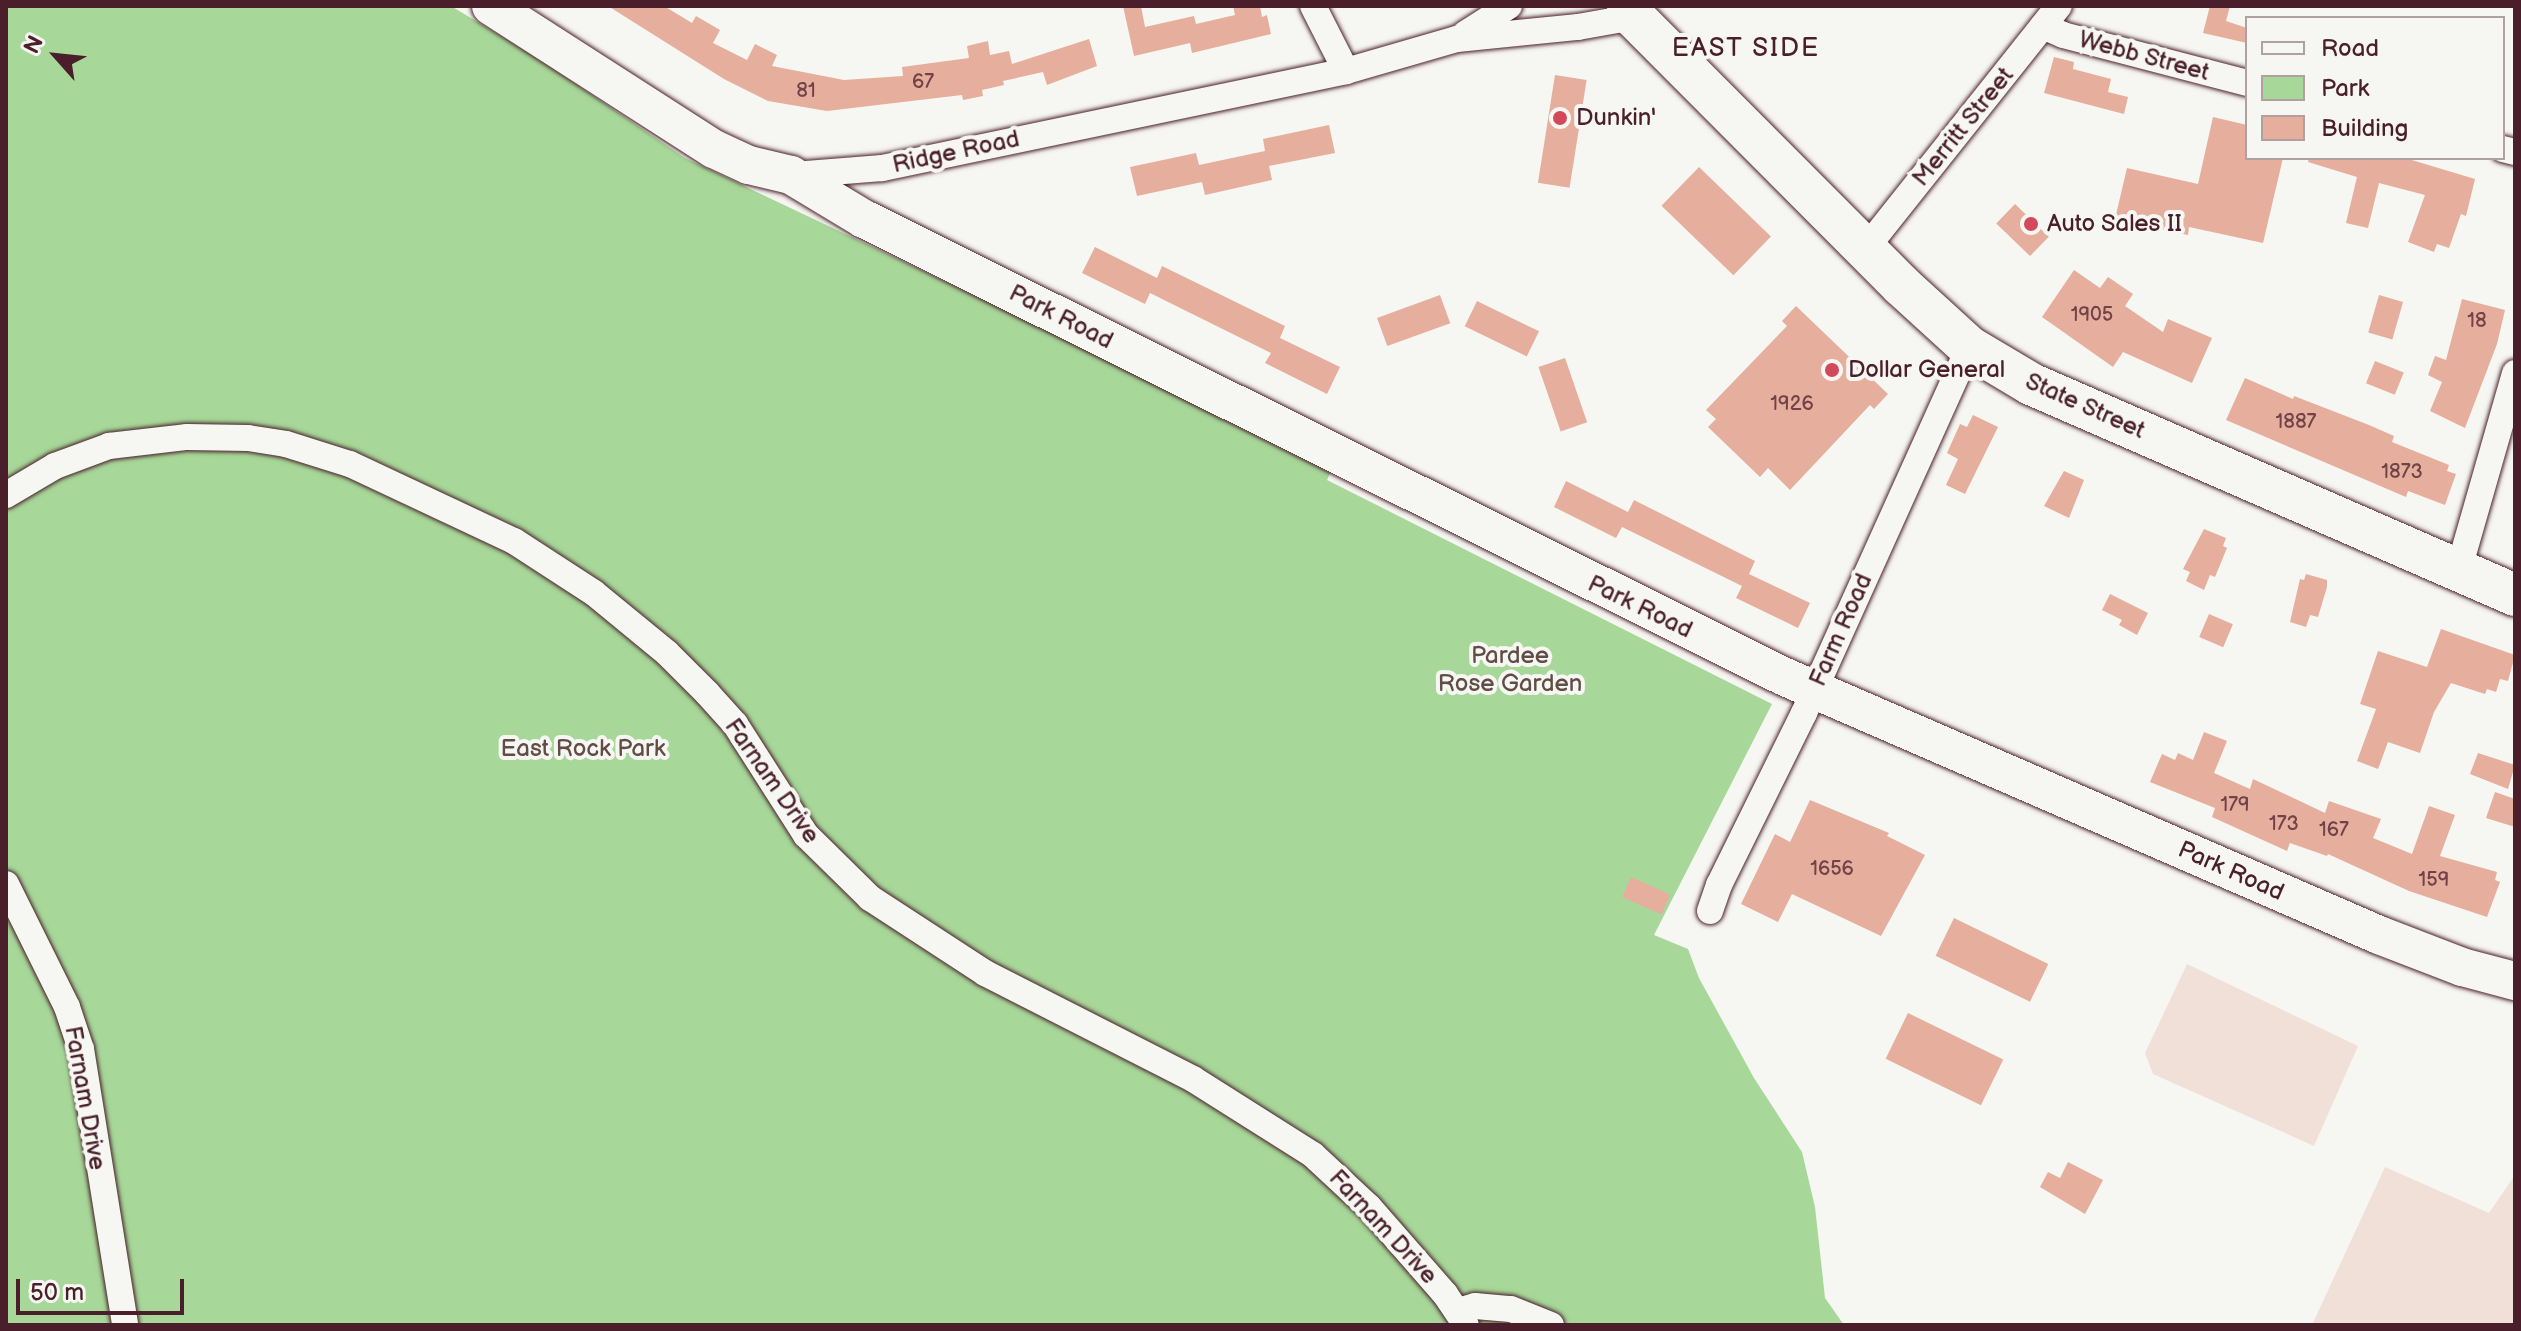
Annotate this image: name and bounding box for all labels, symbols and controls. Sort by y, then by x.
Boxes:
north arrow [16,16,96,96]
legend [2245,16,2505,160]
street label: Webb Street [2075,25,2213,87]
text: N [18,31,50,58]
district label: EAST SIDE [1672,33,1820,65]
text: Road [2321,34,2379,63]
street label: Merritt Street [1906,62,2020,192]
house number: 67 [912,70,934,94]
text: Park [2321,74,2369,103]
house number: 81 [796,79,816,103]
place label: Dunkin' [1576,104,1656,132]
marker: Dunkin' [1551,109,1569,127]
text: Building [2321,114,2408,143]
street label: Ridge Road [890,124,1022,180]
place label: Auto Sales II [2047,210,2182,238]
marker: Auto Sales II [2022,215,2040,233]
street label: Park Road [1004,279,1118,355]
house number: 1905 [2071,303,2113,327]
house number: 18 [2467,309,2487,333]
place label: Dollar General [1848,356,2005,384]
marker: Dollar General [1823,361,1841,379]
street label: State Street [2021,367,2149,445]
house number: 1926 [1770,392,1814,416]
house number: 1887 [2276,410,2316,434]
house number: 1873 [2381,460,2423,484]
street label: Park Road [1583,569,1697,645]
street label: Farm Road [1803,569,1879,691]
park label: Pardee Rose Garden [1438,642,1582,698]
street label: Farnam Drive [718,713,826,849]
park label: East Rock Park [501,735,665,763]
house number: 179 [2220,793,2250,817]
house number: 173 [2269,812,2299,836]
house number: 167 [2319,818,2349,842]
street label: Park Road [2174,835,2288,907]
house number: 1656 [1810,857,1854,881]
house number: 159 [2419,868,2449,892]
street label: Farnam Drive [58,1024,112,1172]
street label: Farnam Drive [1323,1164,1443,1290]
scale bar [20,1263,188,1313]
text: 50 m [30,1278,84,1307]

